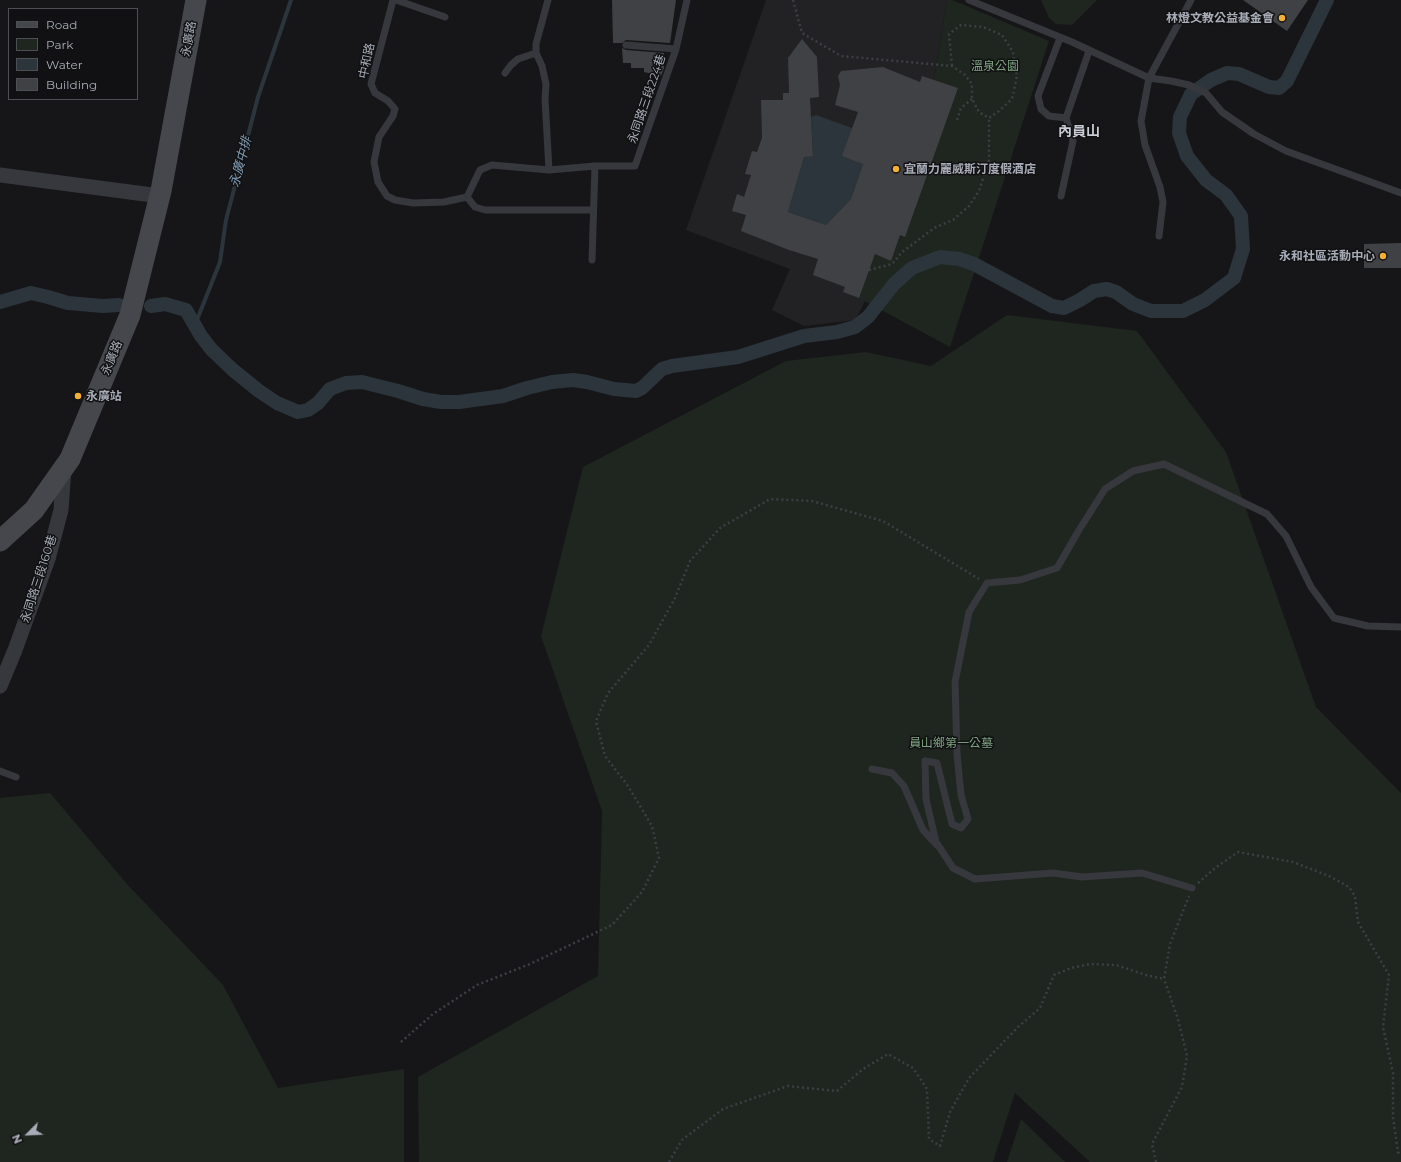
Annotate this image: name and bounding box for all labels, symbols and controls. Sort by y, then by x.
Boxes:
legend [8,8,138,100]
place label: 林燈文教公益基金會 [1166,11,1274,25]
marker: 林燈文教公益基金會 [1277,13,1287,23]
text: Road [46,17,77,32]
street label: 永廣路 [179,20,199,58]
text: Park [46,37,73,52]
street label: 中和路 [356,42,378,80]
street label: 永同路三段224巷 [625,53,669,145]
text: Water [46,57,82,72]
park label: 溫泉公園 [971,59,1019,73]
text: Building [46,77,97,92]
district label: 內員山 [1058,124,1100,140]
water label: 永廣中排 [227,135,255,189]
place label: 宜蘭力麗威斯汀度假酒店 [904,162,1036,176]
marker: 宜蘭力麗威斯汀度假酒店 [891,164,901,174]
place label: 永和社區活動中心 [1279,249,1375,263]
marker: 永和社區活動中心 [1378,251,1388,261]
street label: 永廣路 [99,339,125,377]
place label: 永廣站 [86,389,122,403]
marker: 永廣站 [73,391,83,401]
street label: 永同路三段160巷 [18,533,60,625]
park label: 員山鄉第一公墓 [909,736,993,750]
north arrow [8,1114,48,1154]
text: N [9,1132,25,1146]

